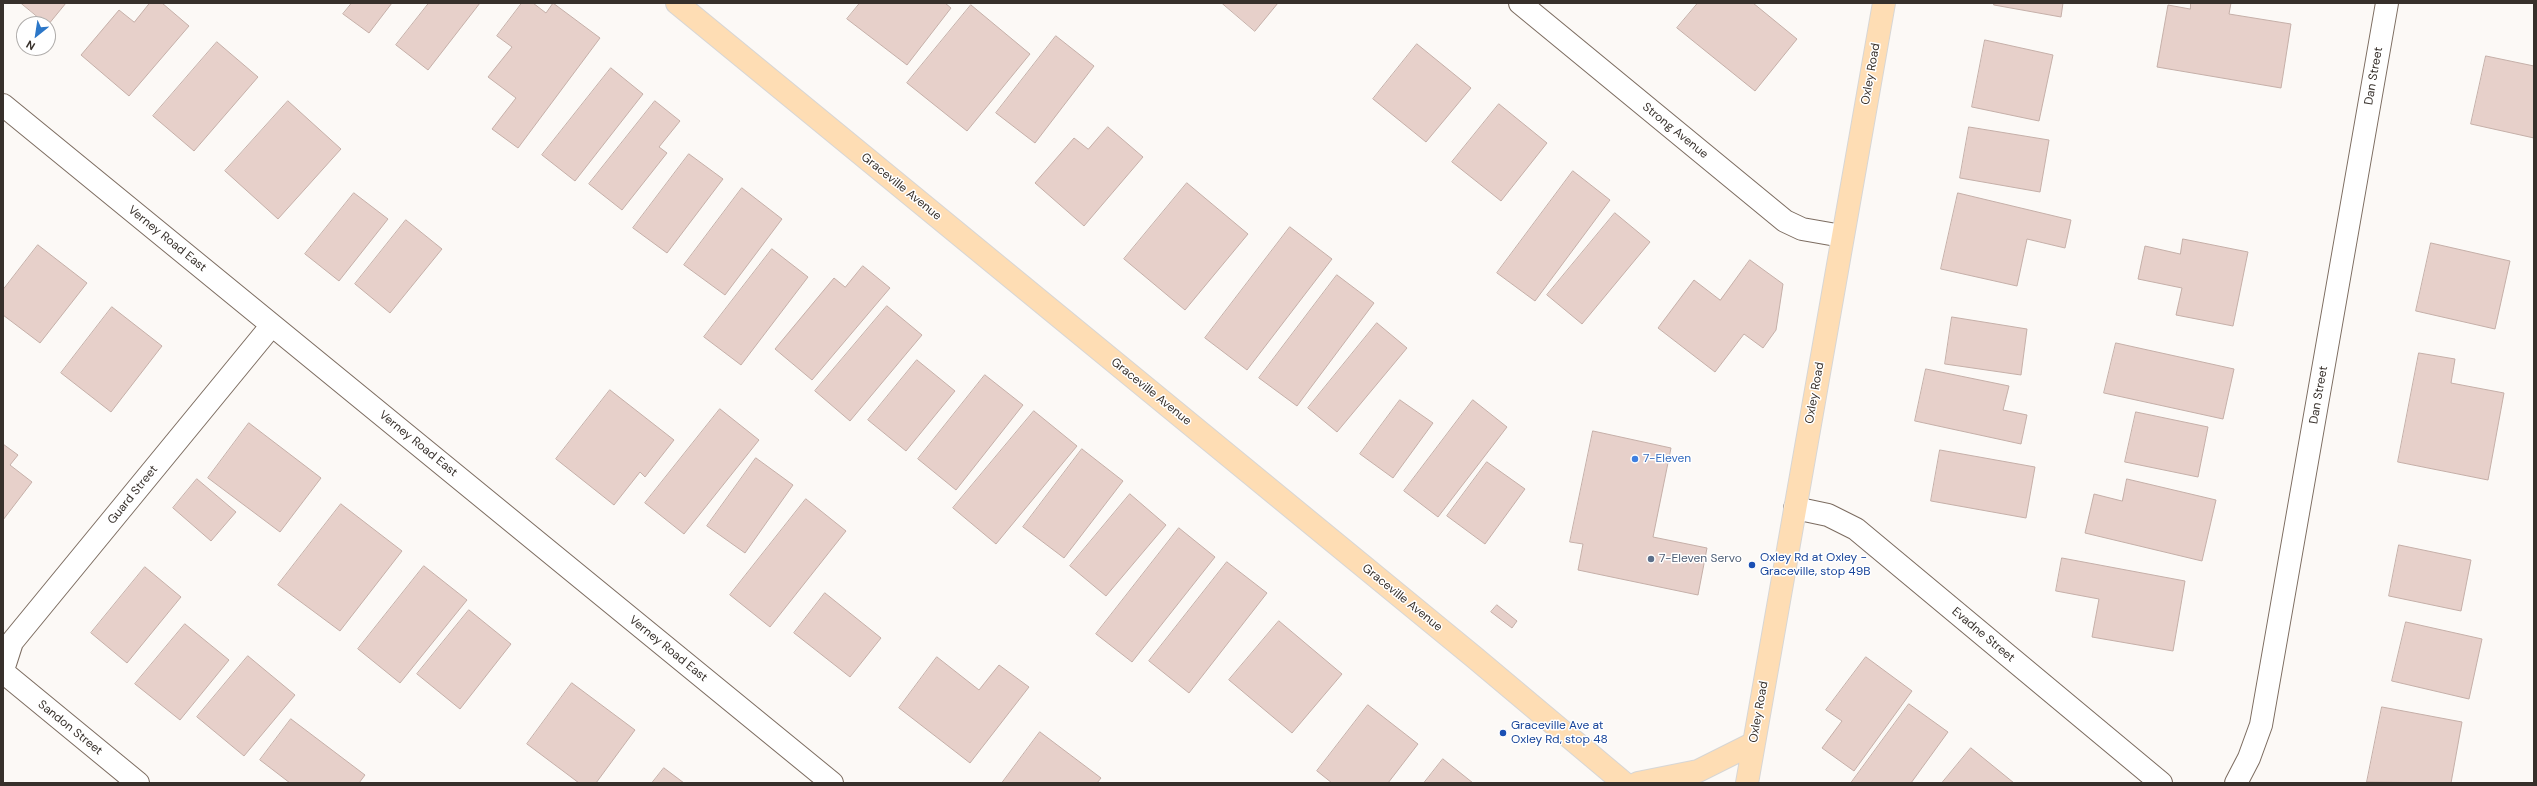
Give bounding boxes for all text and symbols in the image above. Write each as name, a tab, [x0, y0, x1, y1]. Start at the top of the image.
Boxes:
north arrow	[16, 16, 56, 56]
text: N	[24, 37, 37, 54]
street label: Oxley Road	[1859, 42, 1883, 106]
street label: Dan Street	[2362, 46, 2386, 106]
street label: Strong Avenue	[1639, 100, 1711, 162]
street label: Graceville Avenue	[858, 150, 944, 224]
street label: Verney Road East	[125, 203, 209, 275]
street label: Graceville Avenue	[1108, 355, 1194, 429]
street label: Oxley Road	[1803, 361, 1827, 425]
street label: Dan Street	[2307, 365, 2331, 425]
street label: Verney Road East	[376, 408, 460, 480]
place label: 7-Eleven	[1643, 452, 1691, 466]
marker: 7-Eleven	[1630, 454, 1640, 464]
street label: Guard Street	[105, 463, 161, 527]
place label: Oxley Rd at Oxley - Graceville, stop 49B	[1760, 551, 1870, 579]
place label: 7-Eleven Servo	[1659, 552, 1742, 566]
marker: 7-Eleven Servo	[1646, 554, 1656, 564]
marker: Oxley Rd at Oxley - Graceville, stop 49B	[1747, 560, 1757, 570]
street label: Graceville Avenue	[1359, 561, 1445, 635]
street label: Evadne Street	[1949, 604, 2017, 666]
street label: Verney Road East	[626, 613, 710, 685]
street label: Oxley Road	[1747, 680, 1771, 744]
street label: Sandon Street	[35, 698, 105, 758]
place label: Graceville Ave at Oxley Rd, stop 48	[1511, 719, 1608, 747]
marker: Graceville Ave at Oxley Rd, stop 48	[1498, 728, 1508, 738]

